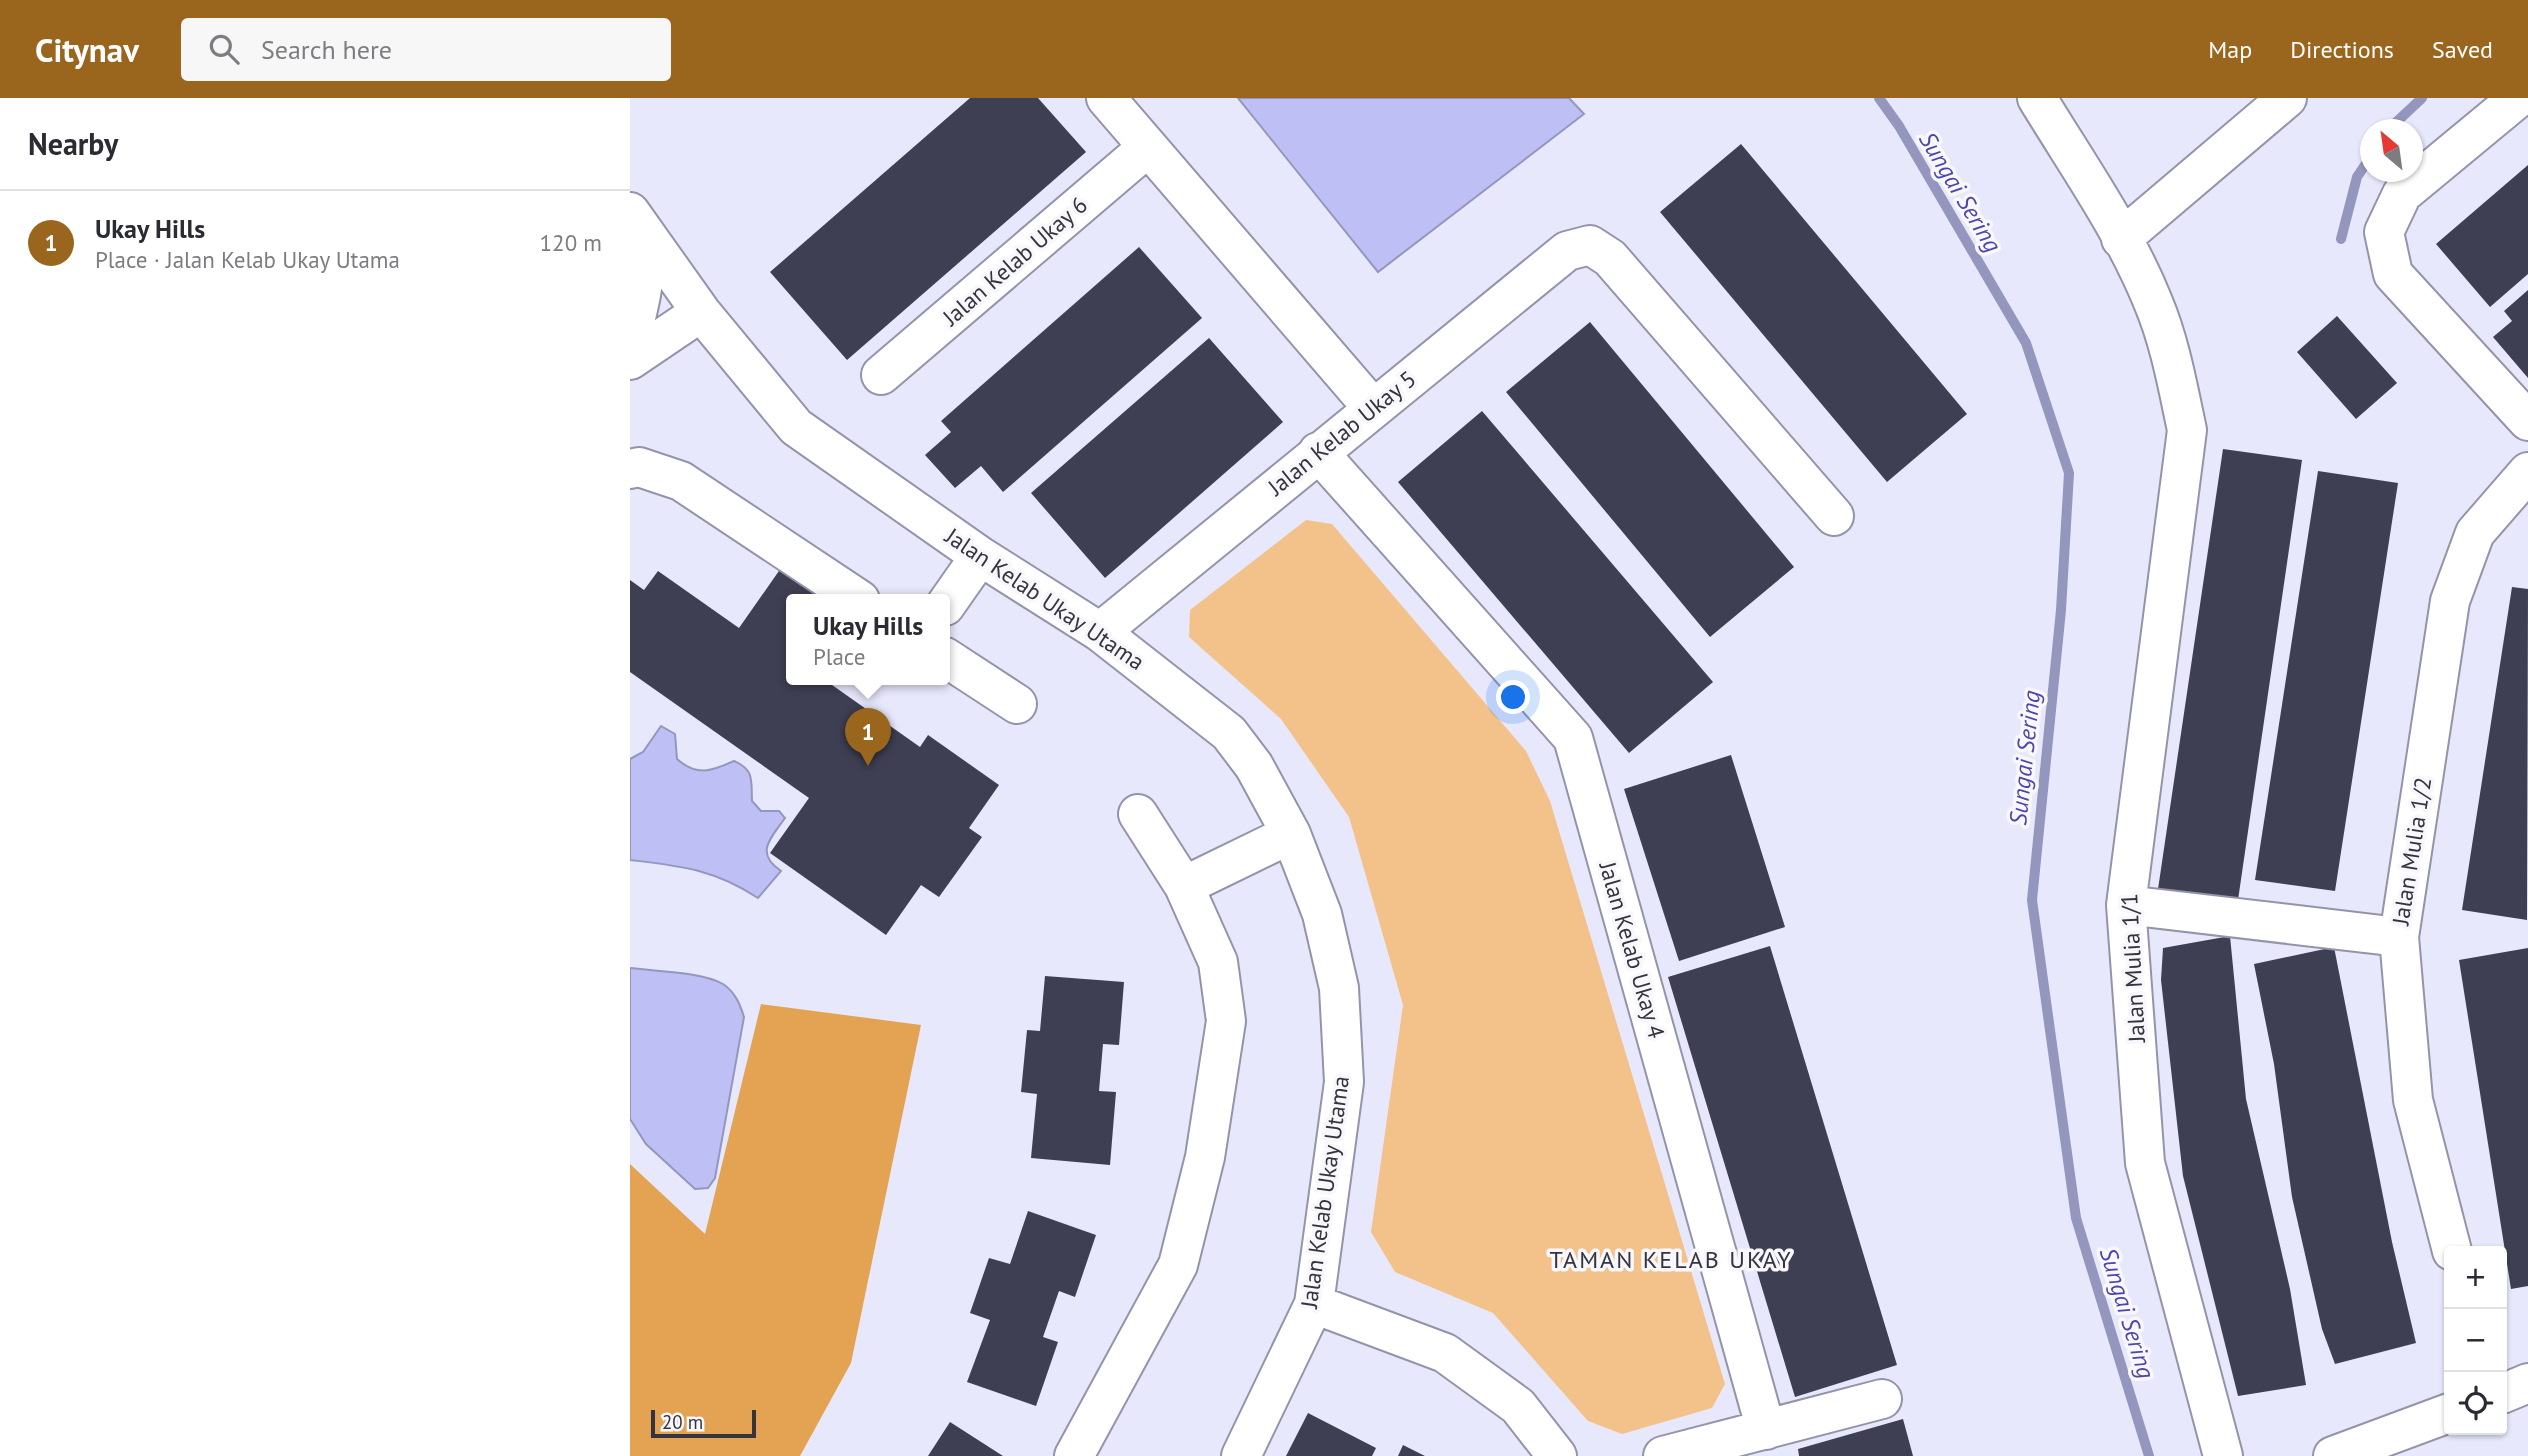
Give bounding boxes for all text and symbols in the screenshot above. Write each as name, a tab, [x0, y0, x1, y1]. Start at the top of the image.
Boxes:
search box	[181, 18, 671, 81]
text: Citynav	[35, 28, 139, 71]
icon: search	[205, 30, 243, 68]
text: Search here	[261, 33, 392, 66]
text: Map	[2208, 34, 2252, 65]
text: Directions	[2290, 34, 2394, 65]
text: Saved	[2432, 34, 2493, 65]
north arrow	[2360, 119, 2423, 182]
text: Nearby	[28, 124, 118, 163]
water label: Sungai Sering	[1912, 126, 2009, 258]
street label: Jalan Kelab Ukay 6	[936, 190, 1093, 332]
text: Ukay Hills	[95, 212, 205, 245]
text: 1	[44, 228, 58, 257]
text: 120 m	[540, 228, 602, 257]
text: Place · Jalan Kelab Ukay Utama	[95, 245, 400, 274]
street label: Jalan Kelab Ukay 5	[1261, 364, 1422, 502]
street label: Jalan Kelab Ukay Utama	[939, 521, 1150, 676]
popup	[786, 594, 950, 685]
text: Ukay Hills	[813, 609, 923, 642]
text: Place	[813, 642, 865, 671]
your location	[1496, 680, 1530, 714]
water label: Sungai Sering	[2002, 689, 2047, 827]
pin: 1	[845, 708, 891, 766]
street label: Jalan Mulia 1/2	[2385, 775, 2437, 928]
street label: Jalan Kelab Ukay 4	[1593, 857, 1672, 1042]
street label: Jalan Mulia 1/1	[2114, 893, 2151, 1044]
street label: Jalan Kelab Ukay Utama	[1294, 1074, 1355, 1311]
district label: TAMAN KELAB UKAY	[1549, 1244, 1793, 1275]
water label: Sungai Sering	[2093, 1244, 2162, 1382]
map controls	[2444, 1246, 2507, 1435]
button: +	[2444, 1246, 2507, 1309]
button: −	[2444, 1309, 2507, 1372]
button: locate	[2444, 1372, 2507, 1435]
scale bar	[651, 1407, 756, 1439]
text: 20 m	[662, 1410, 703, 1434]

